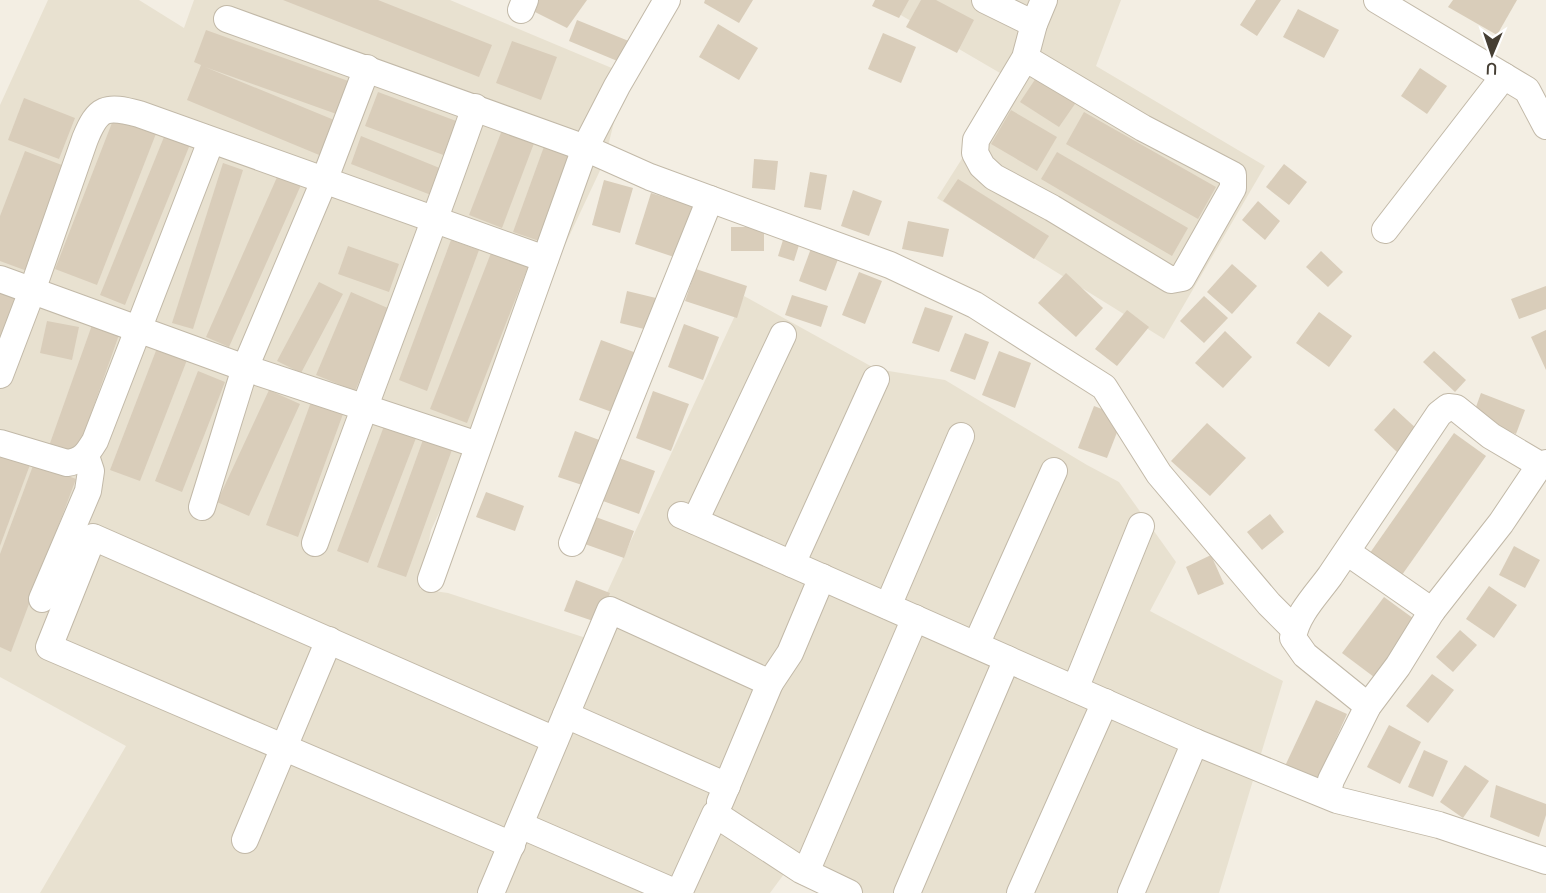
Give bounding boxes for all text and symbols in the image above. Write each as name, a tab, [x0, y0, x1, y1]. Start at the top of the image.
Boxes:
north arrow	[1462, 24, 1522, 84]
text: U	[1485, 58, 1498, 80]

